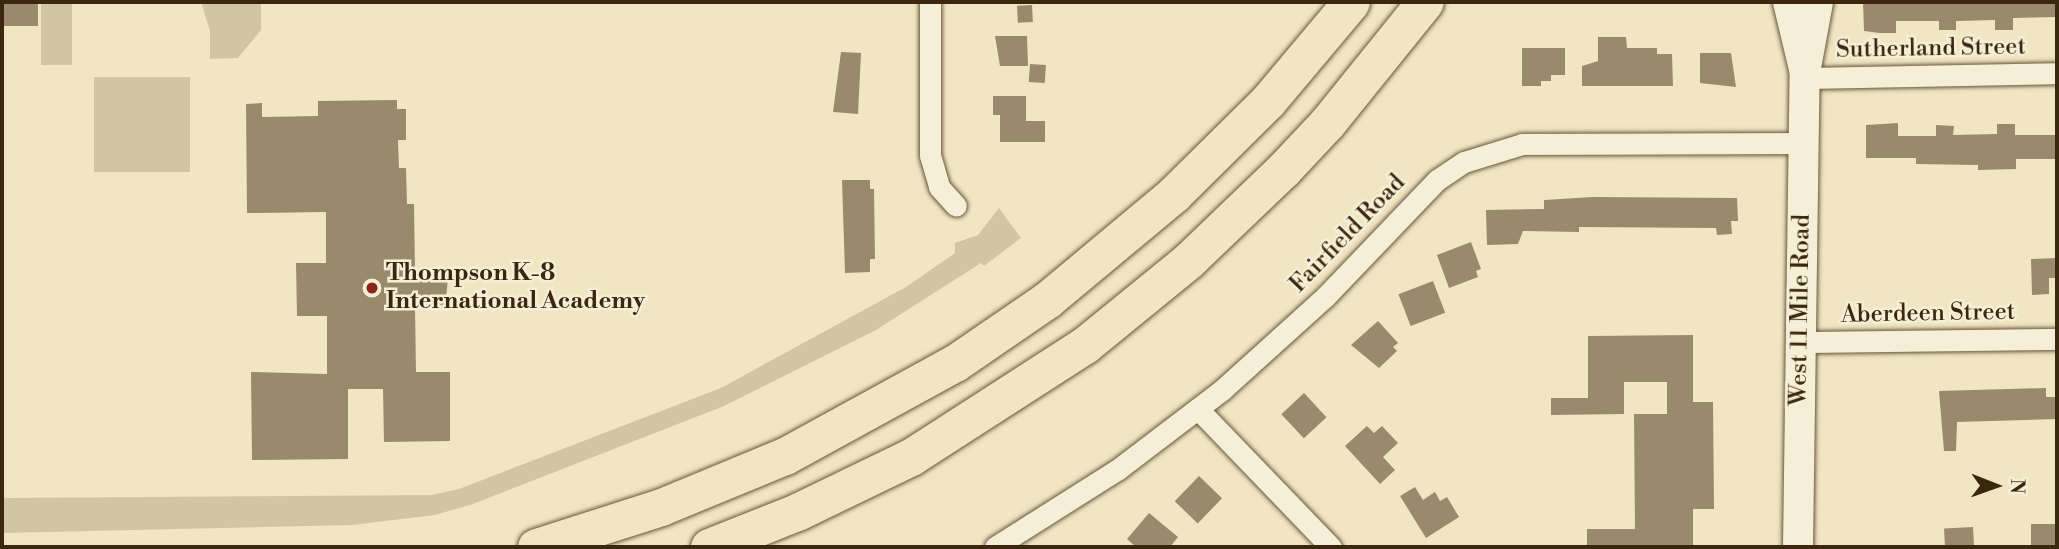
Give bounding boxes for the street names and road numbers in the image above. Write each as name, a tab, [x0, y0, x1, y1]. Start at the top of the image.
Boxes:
street label: Sutherland Street	[1836, 33, 2026, 65]
street label: Fairfield Road	[1284, 169, 1412, 299]
street label: West 11 Mile Road	[1785, 214, 1817, 406]
street label: Aberdeen Street	[1841, 298, 2015, 330]

